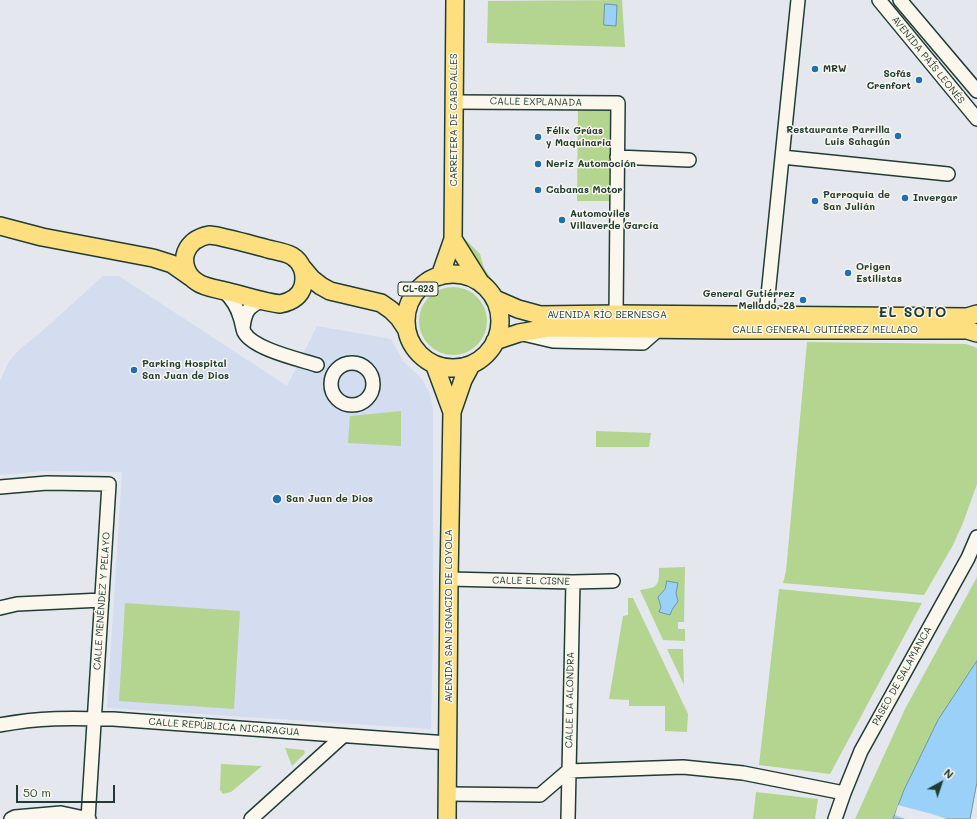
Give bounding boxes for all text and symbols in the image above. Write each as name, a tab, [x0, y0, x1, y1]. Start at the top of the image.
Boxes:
street label: AVENIDA PAÍS LEONÉS	[889, 14, 967, 106]
street label: CARRETERA DE CABOALLES	[448, 53, 460, 187]
place label: MRW	[823, 63, 847, 75]
marker: MRW	[810, 64, 820, 74]
place label: Sofás Crenfort	[867, 68, 911, 92]
marker: Sofás Crenfort	[914, 75, 924, 85]
street label: CALLE EXPLANADA	[490, 95, 582, 109]
place label: Restaurante Parrilla Luis Sahagún	[786, 124, 890, 148]
place label: Félix Grúas y Maquinaria	[546, 125, 611, 148]
marker: Restaurante Parrilla Luis Sahagún	[893, 131, 903, 141]
marker: Félix Grúas y Maquinaria	[533, 132, 543, 142]
place label: Neriz Automoción	[546, 158, 636, 170]
marker: Neriz Automoción	[533, 159, 543, 169]
place label: Cabanas Motor	[546, 184, 622, 196]
marker: Cabanas Motor	[533, 185, 543, 195]
place label: Parroquia de San Julián	[823, 189, 890, 212]
place label: Invergar	[913, 192, 958, 204]
marker: Invergar	[900, 193, 910, 203]
marker: Parroquia de San Julián	[810, 196, 820, 206]
place label: Automoviles Villaverde García	[570, 208, 659, 232]
marker: Automoviles Villaverde García	[557, 215, 567, 225]
place label: Origen Estilistas	[856, 261, 902, 284]
marker: Origen Estilistas	[843, 268, 853, 278]
road number: CL-623	[398, 282, 438, 296]
place label: General Gutiérrez Mellado, 28	[703, 288, 795, 312]
marker: General Gutiérrez Mellado, 28	[798, 295, 808, 305]
district label: EL SOTO	[879, 305, 947, 321]
street label: AVENIDA RÍO BERNESGA	[547, 309, 667, 321]
street label: CALLE GENERAL GUTIÉRREZ MELLADO	[732, 324, 918, 336]
place label: Parking Hospital San Juan de Dios	[142, 358, 229, 382]
marker: Parking Hospital San Juan de Dios	[129, 365, 139, 375]
marker: San Juan de Dios	[271, 493, 283, 505]
place label: San Juan de Dios	[286, 493, 373, 505]
street label: AVENIDA SAN IGNACIO DE LOYOLA	[443, 529, 455, 703]
street label: CALLE MENÉNDEZ Y PELAYO	[91, 532, 113, 670]
street label: CALLE EL CISNE	[492, 574, 570, 588]
street label: PASEO DE SALAMANCA	[870, 624, 934, 728]
street label: CALLE LA ALONDRA	[563, 652, 577, 748]
street label: CALLE REPÚBLICA NICARAGUA	[148, 716, 300, 738]
north arrow	[921, 763, 961, 803]
text: N	[941, 765, 957, 782]
scale bar	[18, 777, 117, 803]
text: 50 m	[23, 784, 51, 800]

